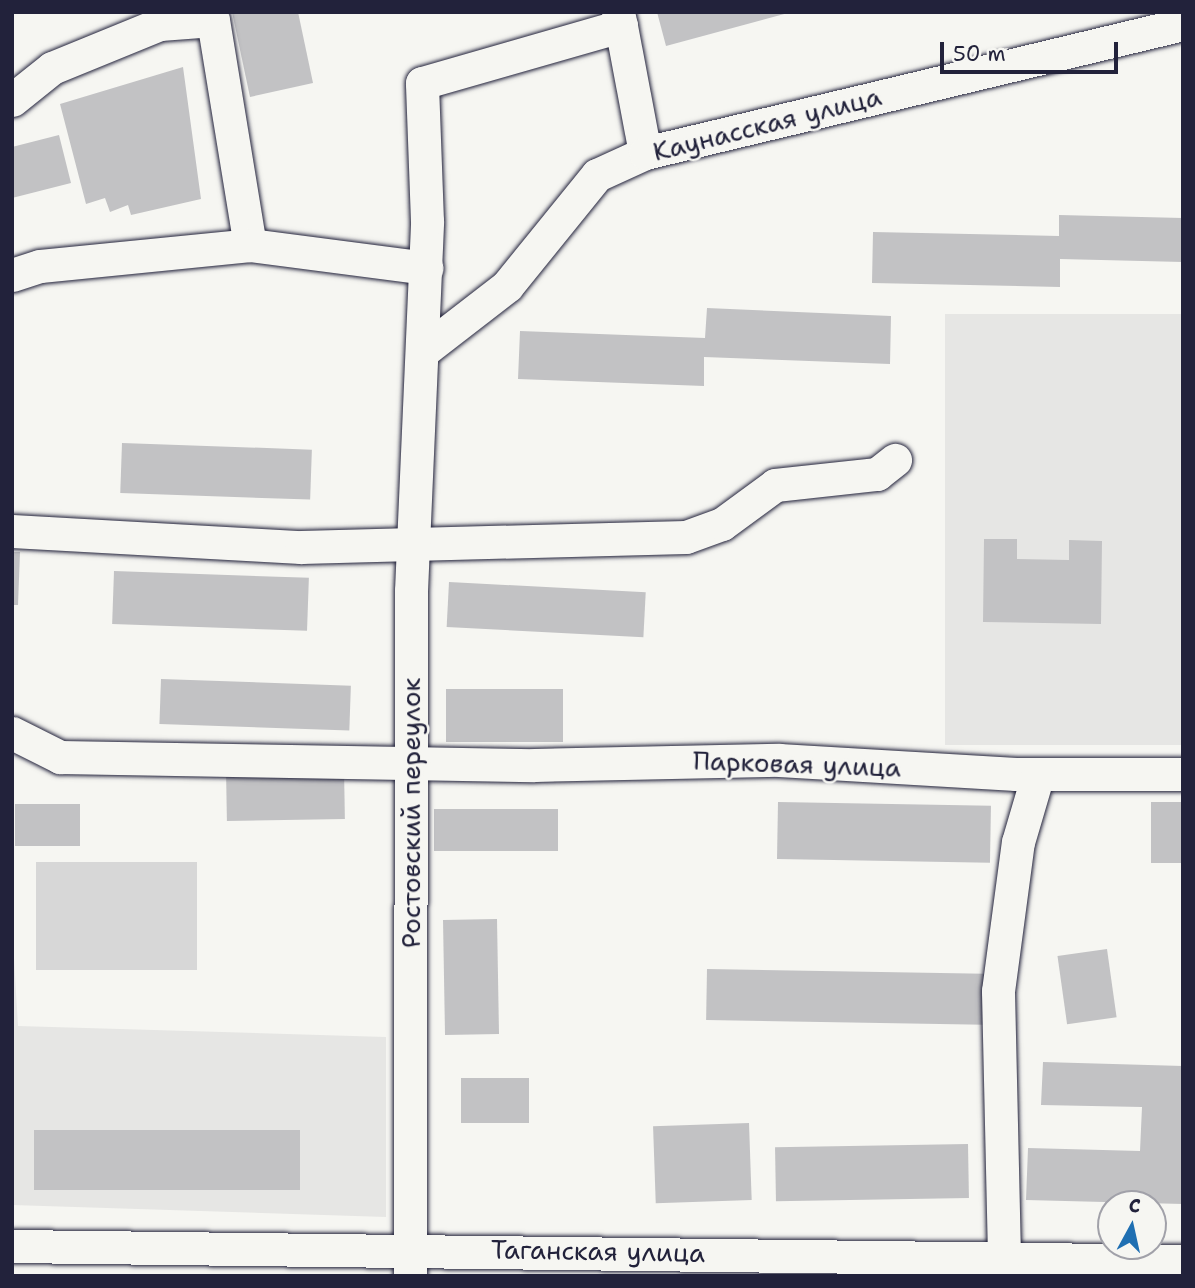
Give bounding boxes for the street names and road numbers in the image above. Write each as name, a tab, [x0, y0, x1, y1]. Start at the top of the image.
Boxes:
street label: Каунасская улица	[650, 81, 884, 167]
street label: Ростовский переулок	[395, 678, 427, 948]
street label: Парковая улица	[692, 745, 902, 783]
street label: Таганская улица	[491, 1234, 705, 1268]

